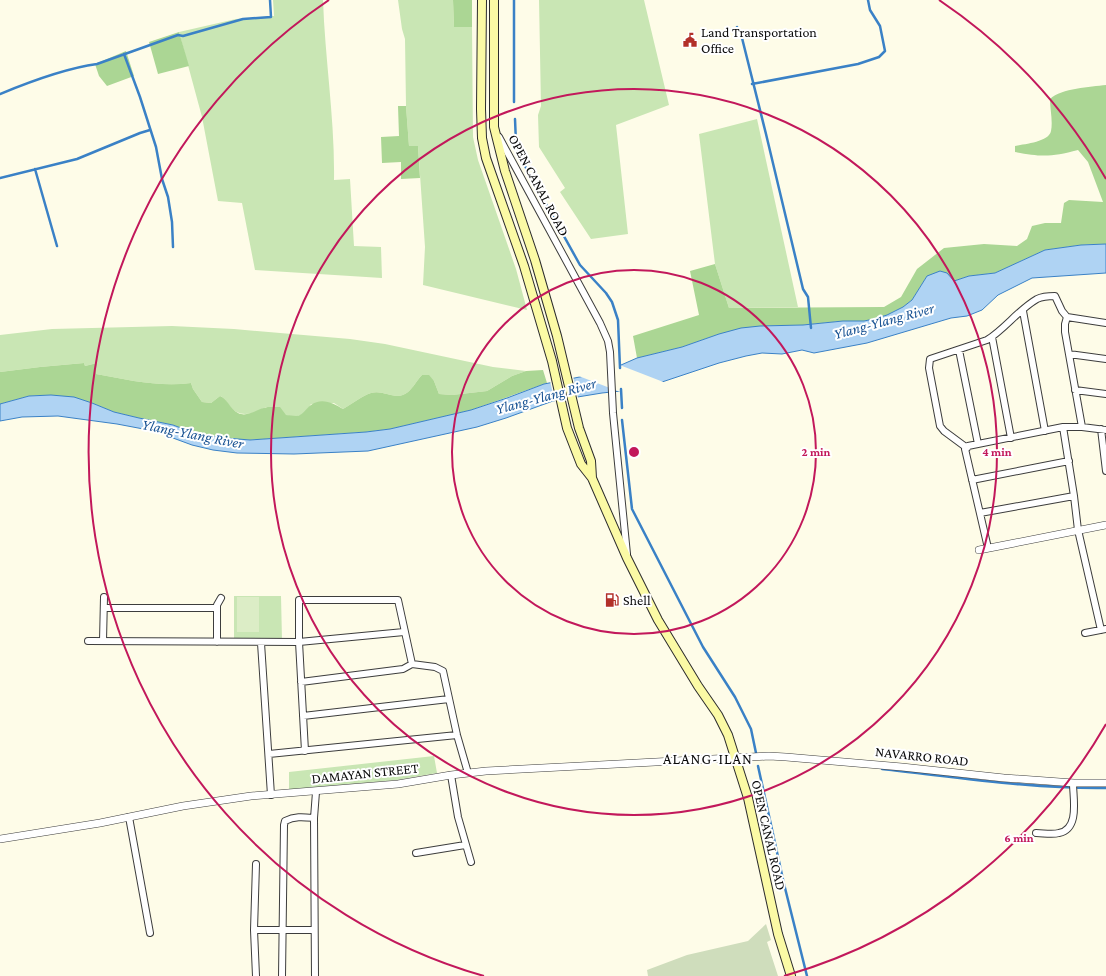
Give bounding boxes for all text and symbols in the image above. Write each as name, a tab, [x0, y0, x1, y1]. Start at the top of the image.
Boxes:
place label: Land Transportation Office	[701, 24, 817, 56]
public building icon: Land Transportation Office	[682, 32, 698, 48]
street label: OPEN CANAL ROAD	[505, 131, 573, 239]
water label: Ylang-Ylang River	[832, 300, 937, 343]
water label: Ylang-Ylang River	[494, 375, 599, 418]
water label: Ylang-Ylang River	[141, 416, 246, 453]
centre of rings	[627, 445, 641, 459]
text: 2 min	[802, 445, 831, 459]
text: 4 min	[982, 445, 1012, 459]
fuel station icon: Shell	[604, 592, 620, 608]
place label: Shell	[623, 592, 651, 608]
street label: NAVARRO ROAD	[874, 743, 970, 769]
district label: ALANG-ILAN	[663, 751, 753, 767]
street label: DAMAYAN STREET	[311, 759, 420, 787]
street label: OPEN CANAL ROAD	[749, 778, 789, 892]
text: 6 min	[1004, 831, 1034, 845]

